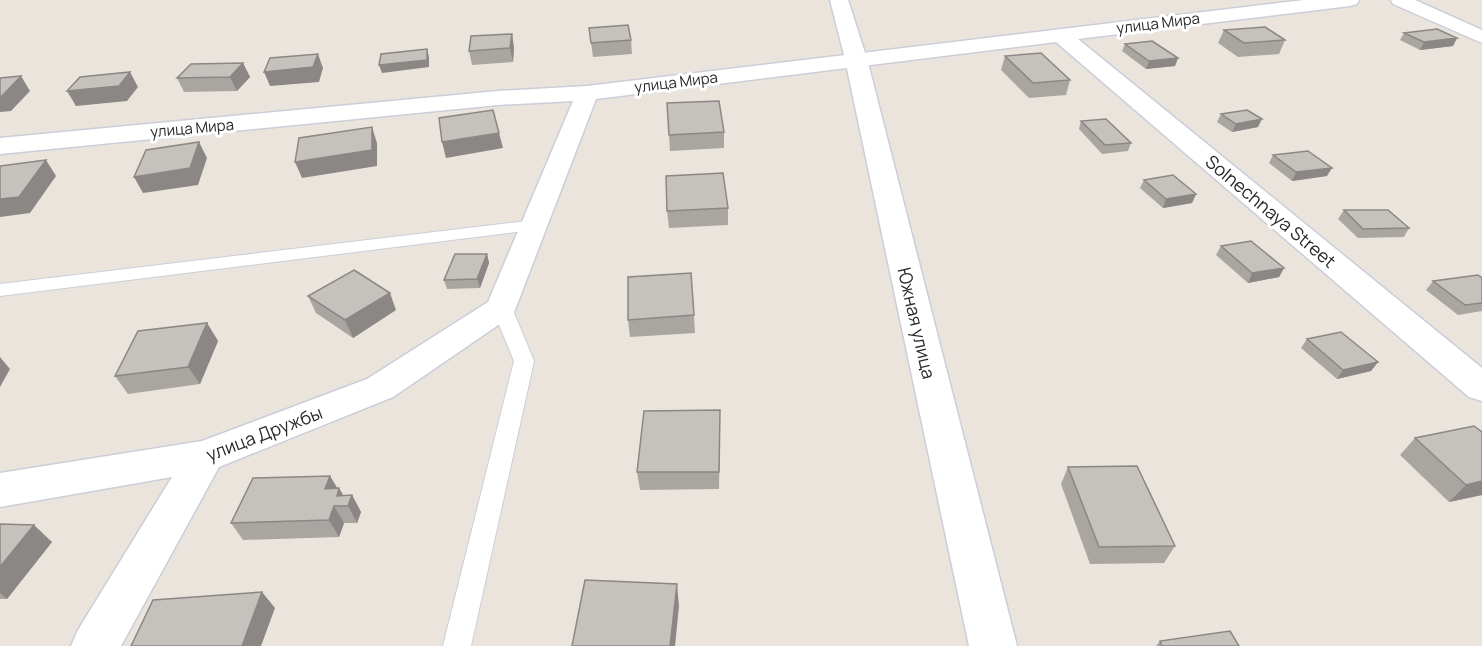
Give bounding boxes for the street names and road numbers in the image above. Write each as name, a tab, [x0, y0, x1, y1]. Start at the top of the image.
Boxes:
street label: улица Мира	[1115, 7, 1201, 39]
street label: улица Мира	[633, 66, 719, 98]
street label: улица Мира	[149, 114, 235, 142]
street label: Solnechnaya Street	[1201, 149, 1341, 273]
street label: Южная улица	[893, 265, 941, 381]
street label: улица Дружбы	[202, 400, 326, 466]

